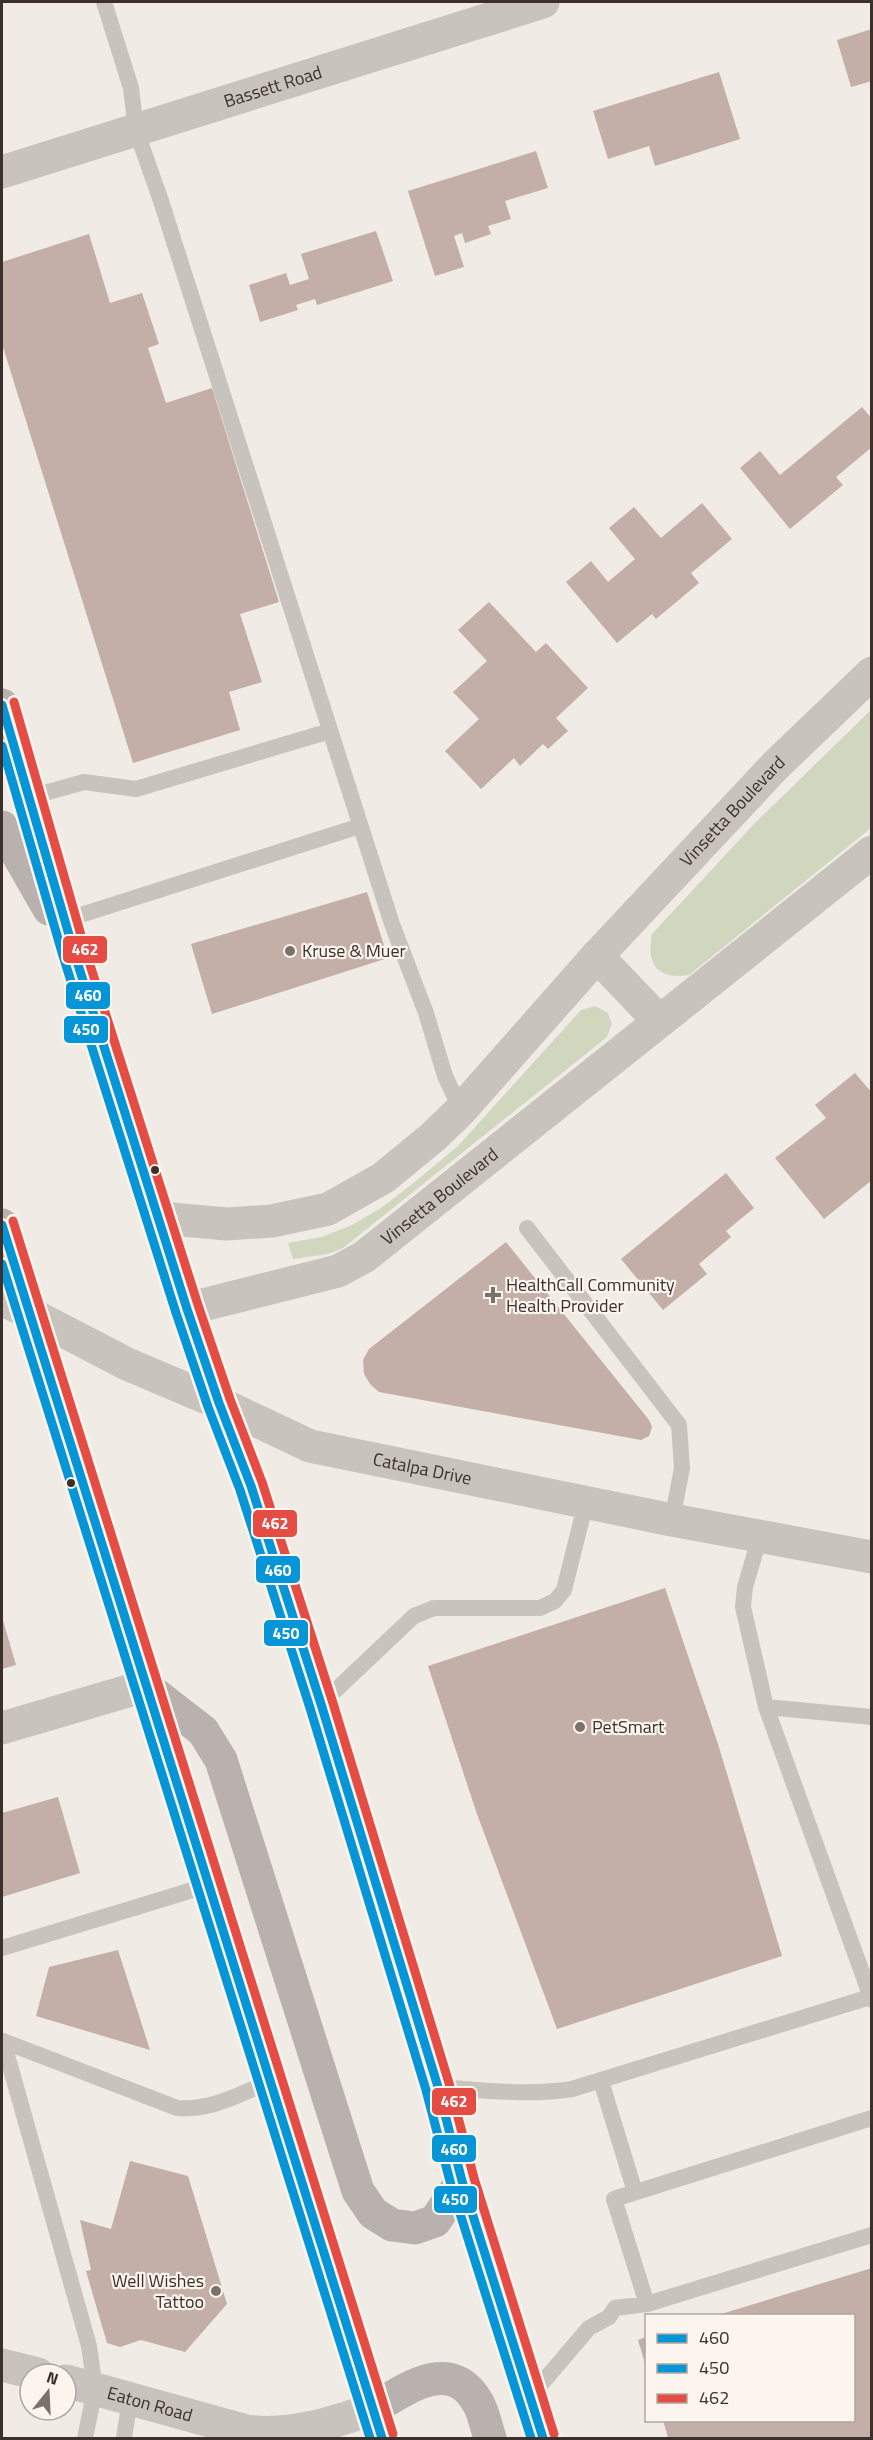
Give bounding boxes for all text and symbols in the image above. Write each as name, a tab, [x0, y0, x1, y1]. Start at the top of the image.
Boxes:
street label: Bassett Road	[220, 58, 325, 114]
street label: Vinsetta Boulevard	[673, 749, 791, 873]
line badge: 462	[62, 935, 108, 964]
text: 462	[72, 937, 98, 961]
place label: Kruse & Muer	[302, 937, 406, 964]
marker: Kruse & Muer	[283, 944, 297, 958]
line badge: 460	[65, 981, 111, 1010]
text: 460	[75, 983, 101, 1007]
line badge: 450	[63, 1015, 109, 1044]
text: 450	[73, 1017, 99, 1041]
street label: Vinsetta Boulevard	[375, 1141, 504, 1252]
unlabelled marker	[149, 1164, 161, 1176]
place label: HealthCall Community Health Provider	[506, 1271, 675, 1319]
marker: HealthCall Community Health Provider	[484, 1286, 502, 1304]
street label: Catalpa Drive	[370, 1445, 474, 1492]
unlabelled marker	[65, 1477, 77, 1489]
line badge: 462	[252, 1509, 298, 1538]
text: 462	[262, 1511, 288, 1535]
line badge: 460	[255, 1555, 301, 1584]
text: 460	[265, 1558, 291, 1582]
line badge: 450	[263, 1619, 309, 1647]
text: 450	[273, 1621, 299, 1645]
place label: PetSmart	[592, 1713, 665, 1740]
marker: PetSmart	[573, 1720, 587, 1734]
line badge: 462	[431, 2087, 477, 2116]
text: 462	[441, 2089, 467, 2113]
line badge: 460	[431, 2134, 477, 2163]
text: 460	[441, 2137, 467, 2161]
line badge: 450	[433, 2185, 478, 2214]
text: 450	[442, 2187, 468, 2211]
place label: Well Wishes Tattoo	[112, 2267, 204, 2315]
marker: Well Wishes Tattoo	[209, 2284, 223, 2298]
legend	[645, 2314, 855, 2422]
text: 460	[699, 2324, 729, 2351]
text: 450	[699, 2354, 729, 2381]
north arrow	[18, 2362, 78, 2422]
text: N	[44, 2365, 62, 2391]
street label: Eaton Road	[104, 2379, 196, 2429]
text: 462	[699, 2384, 729, 2411]

